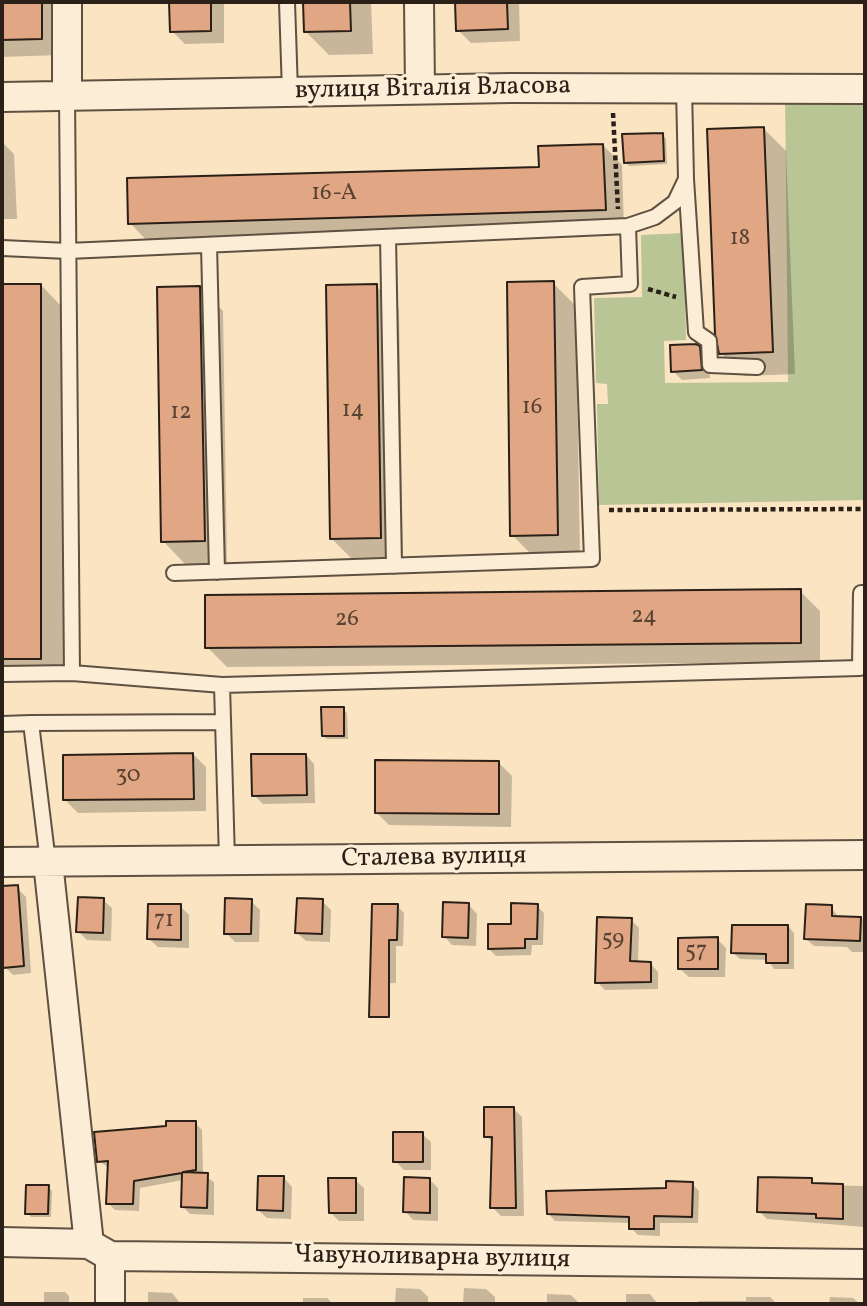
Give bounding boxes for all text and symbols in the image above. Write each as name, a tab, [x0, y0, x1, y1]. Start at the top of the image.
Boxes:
street label: вулиця Віталія Власова	[295, 72, 571, 108]
house number: 16-А	[311, 181, 357, 209]
house number: 18	[730, 226, 750, 254]
house number: 16	[522, 395, 542, 423]
house number: 14	[342, 398, 364, 426]
house number: 12	[170, 400, 192, 428]
house number: 24	[631, 604, 657, 632]
house number: 26	[335, 607, 359, 635]
house number: 30	[115, 763, 141, 791]
street label: Сталева вулиця	[341, 842, 527, 876]
house number: 71	[154, 908, 174, 936]
house number: 59	[602, 927, 624, 955]
house number: 57	[685, 939, 707, 967]
street label: Чавуноливарна вулиця	[294, 1241, 570, 1277]

